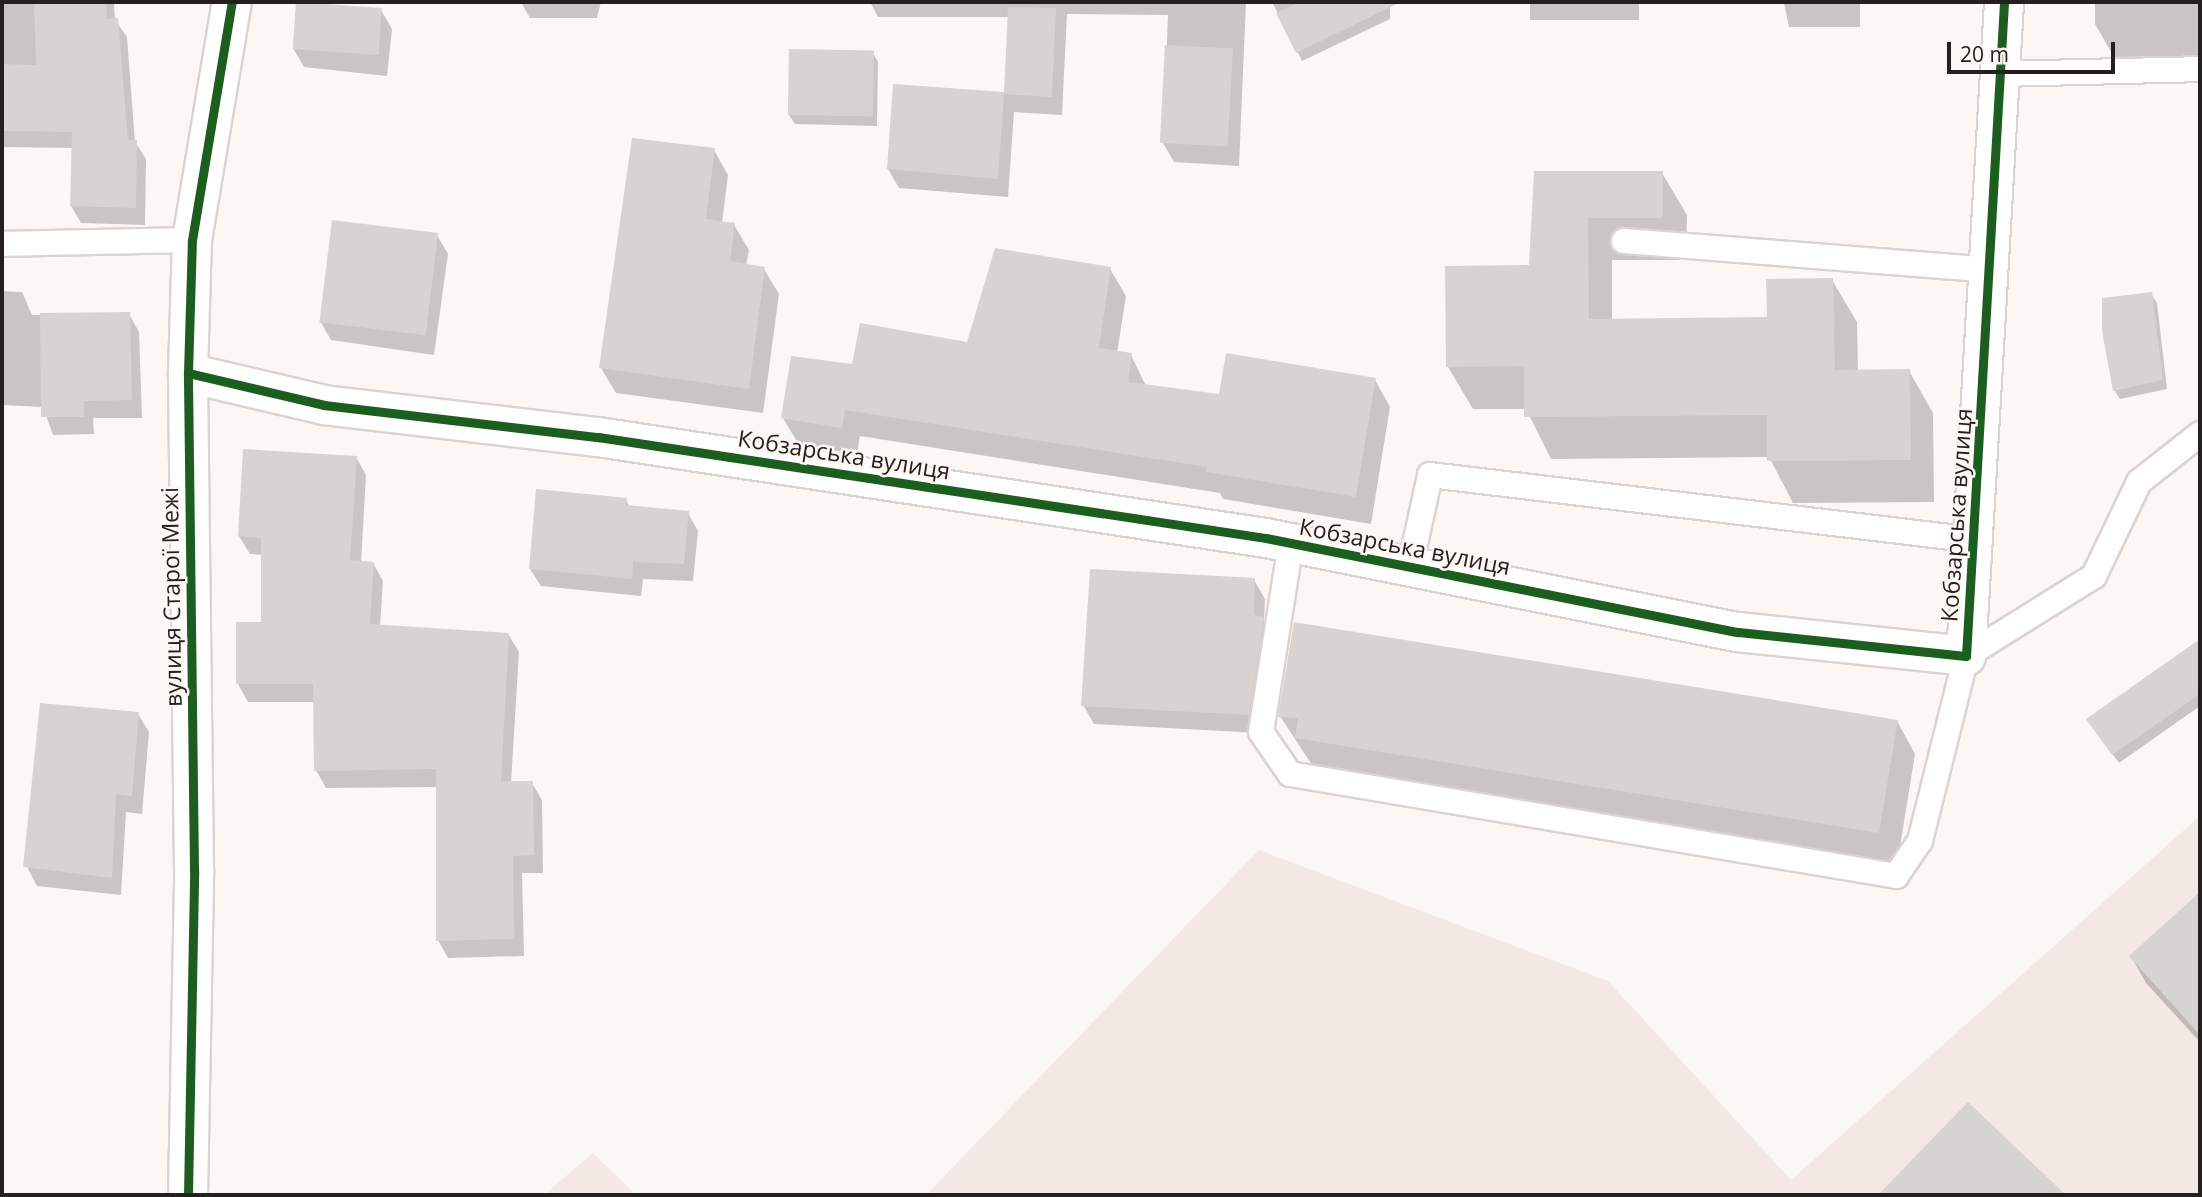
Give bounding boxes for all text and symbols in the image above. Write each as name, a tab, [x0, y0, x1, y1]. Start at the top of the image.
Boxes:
scale bar	[1950, 28, 2118, 72]
text: 20 m	[1960, 40, 2009, 68]
street label: Кобзарська вулиця	[1935, 407, 1977, 623]
street label: Кобзарська вулиця	[736, 424, 952, 484]
street label: вулиця Старої Межі	[155, 487, 187, 707]
street label: Кобзарська вулиця	[1297, 512, 1513, 580]

